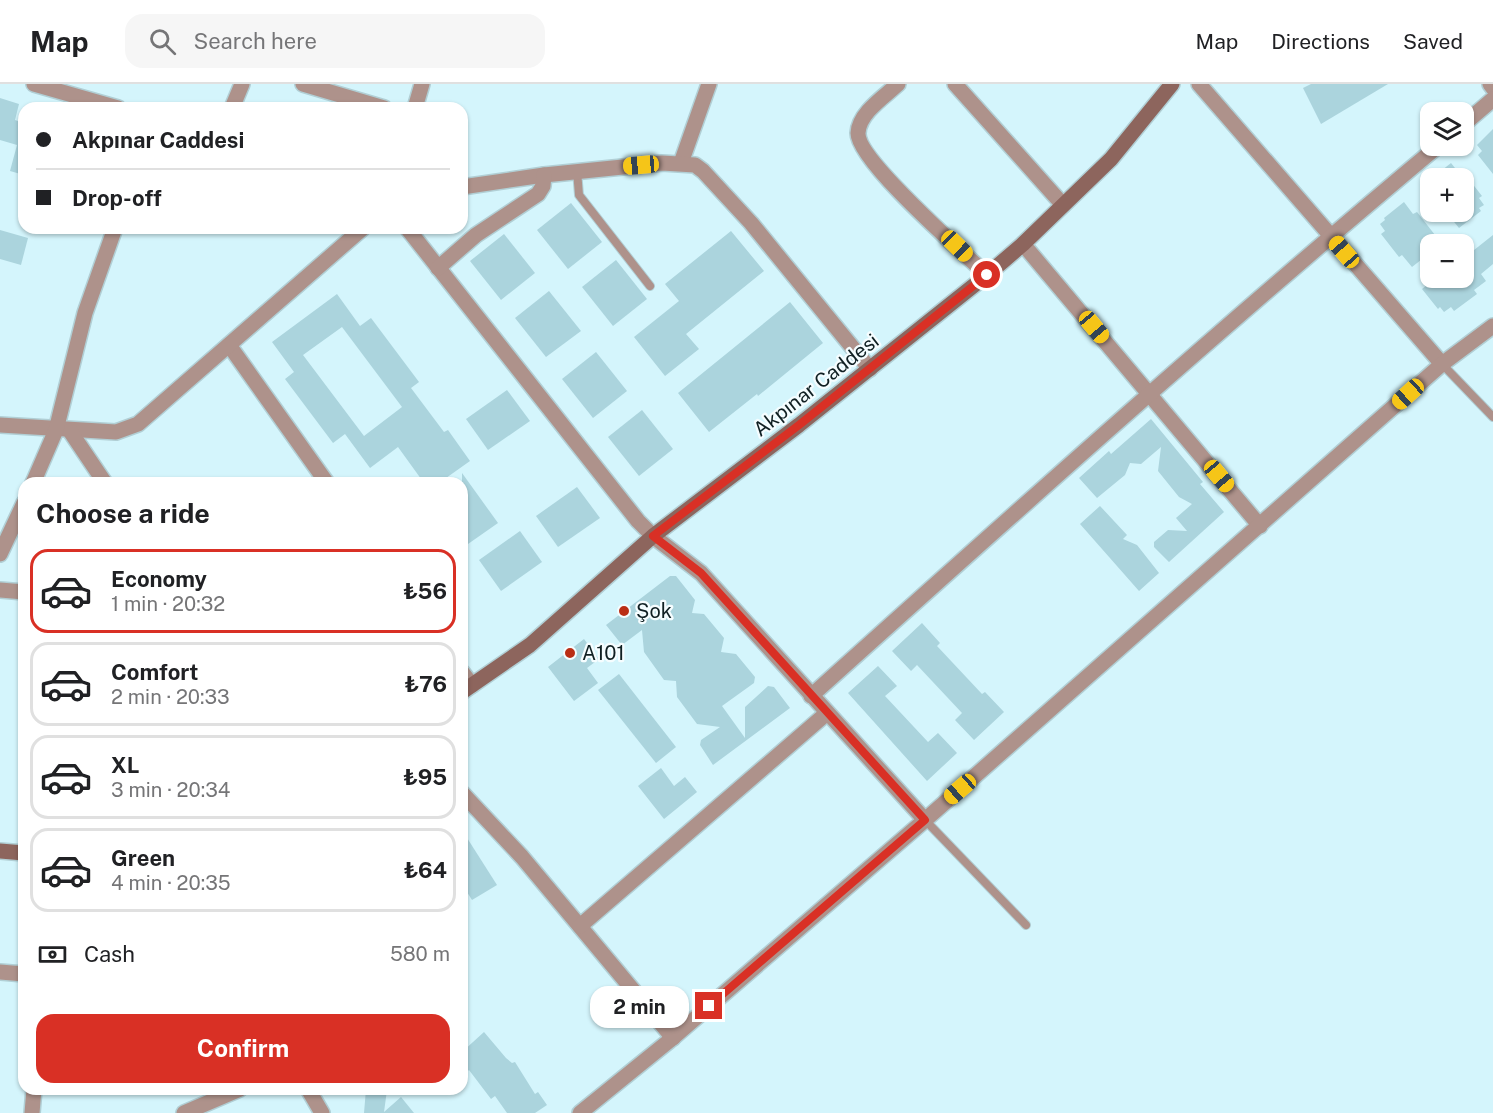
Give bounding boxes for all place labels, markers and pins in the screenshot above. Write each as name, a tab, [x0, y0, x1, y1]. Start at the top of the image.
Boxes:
place label: Şok	[636, 599, 672, 623]
marker: Şok	[617, 604, 631, 618]
place label: A101	[582, 641, 625, 665]
marker: A101	[563, 646, 577, 660]

